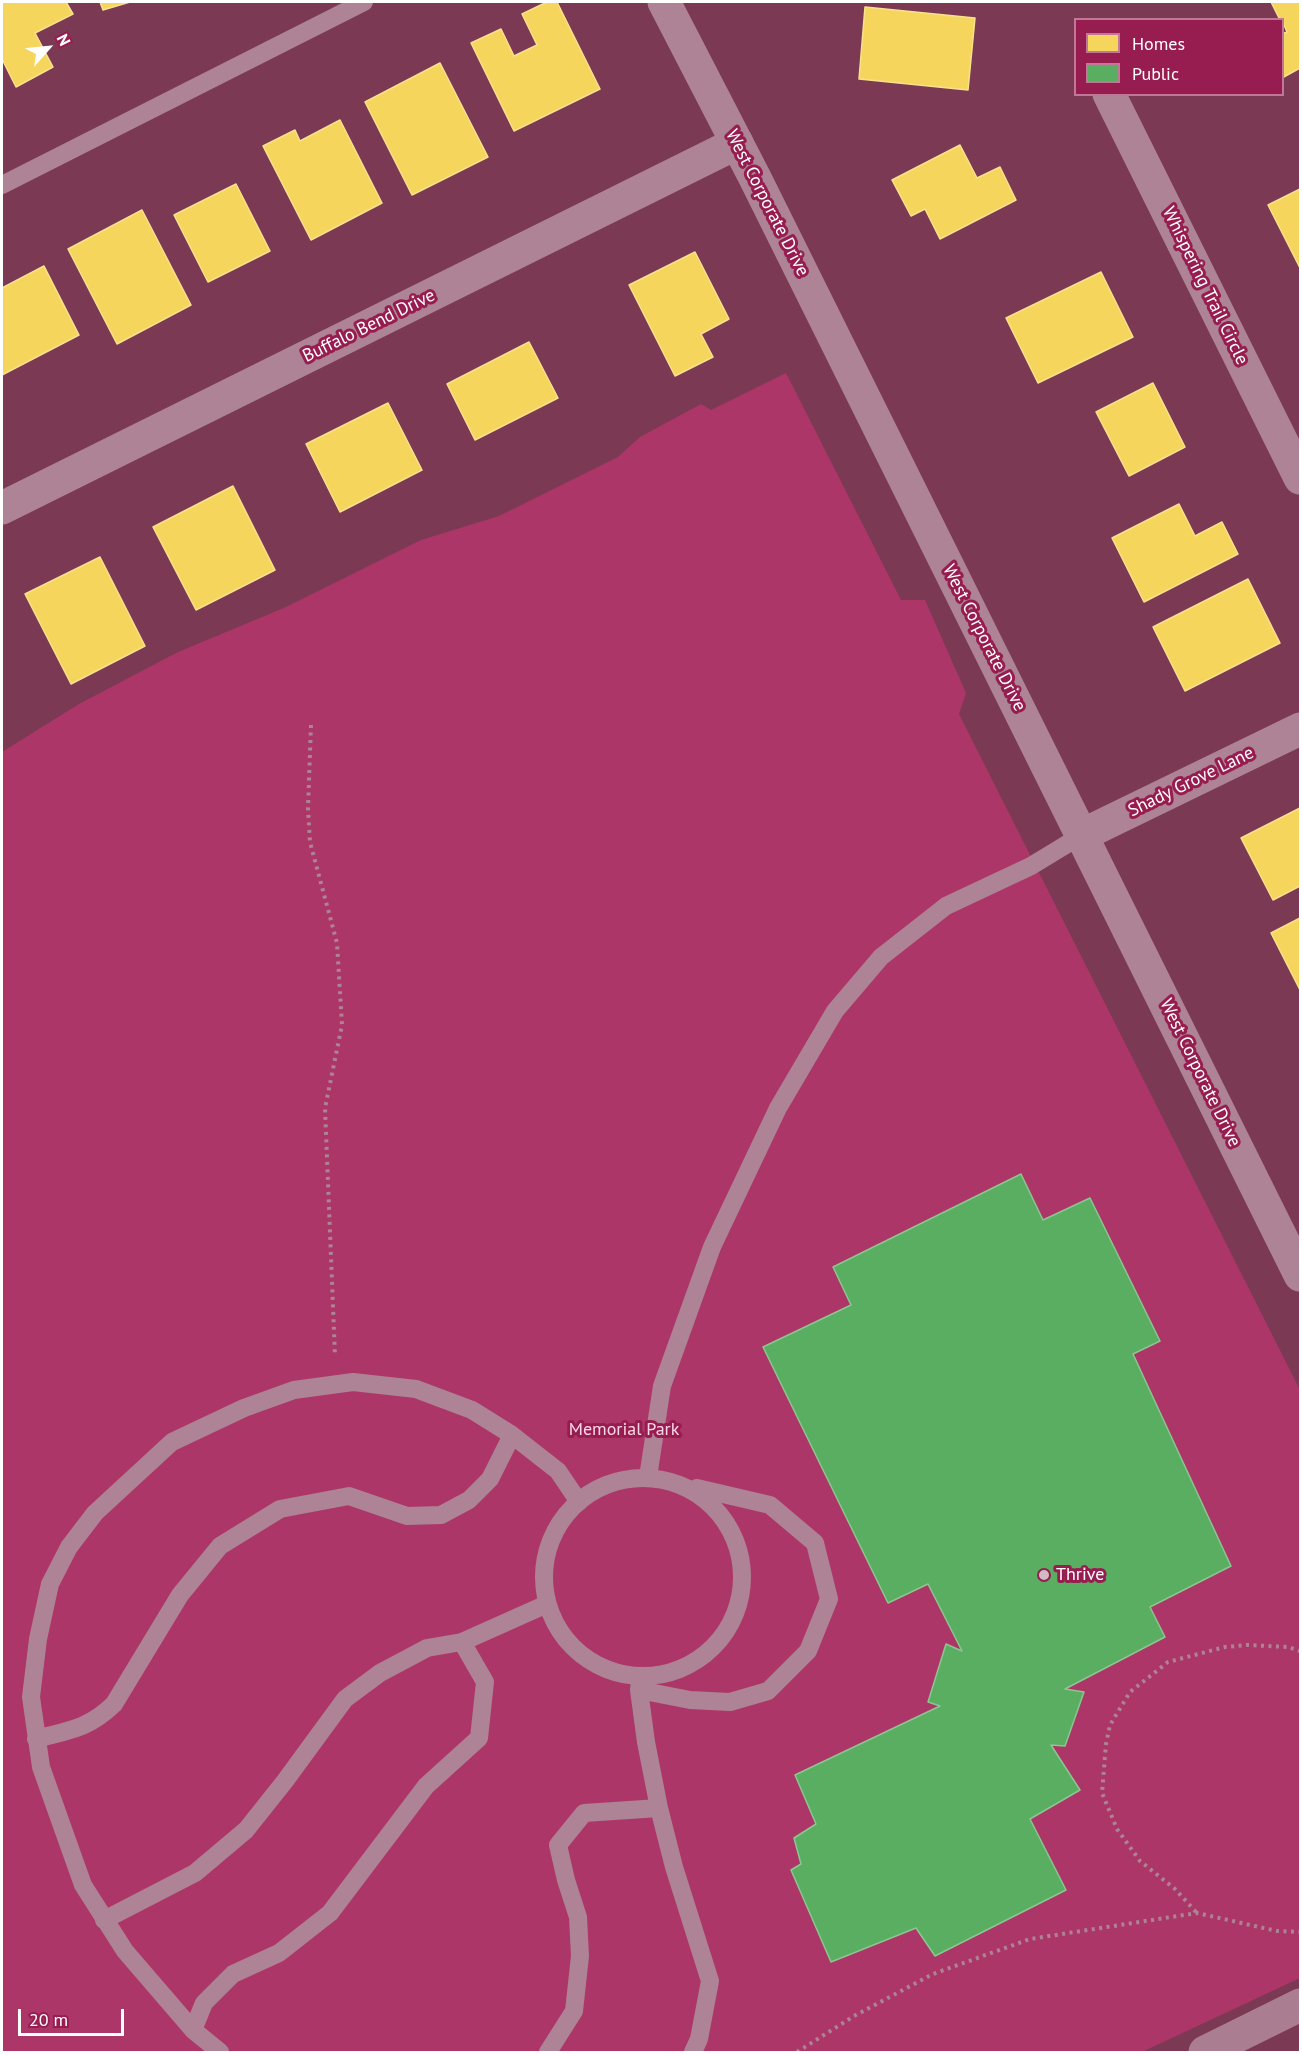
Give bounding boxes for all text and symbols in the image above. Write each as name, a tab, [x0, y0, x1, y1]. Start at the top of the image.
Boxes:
north arrow	[18, 18, 78, 78]
legend	[1074, 18, 1284, 96]
text: N	[53, 31, 75, 49]
text: Homes	[1132, 32, 1185, 55]
text: Public	[1132, 62, 1179, 85]
street label: West Corporate Drive	[721, 126, 813, 280]
street label: Whispering Trail Circle	[1157, 203, 1253, 369]
street label: Buffalo Bend Drive	[299, 285, 439, 367]
street label: West Corporate Drive	[938, 561, 1030, 715]
street label: Shady Grove Lane	[1125, 742, 1257, 822]
street label: West Corporate Drive	[1155, 996, 1245, 1150]
park label: Memorial Park	[569, 1419, 679, 1441]
place label: Thrive	[1056, 1564, 1104, 1586]
marker: Thrive	[1037, 1568, 1051, 1582]
scale bar	[21, 1997, 128, 2035]
text: 20 m	[29, 2008, 68, 2031]

